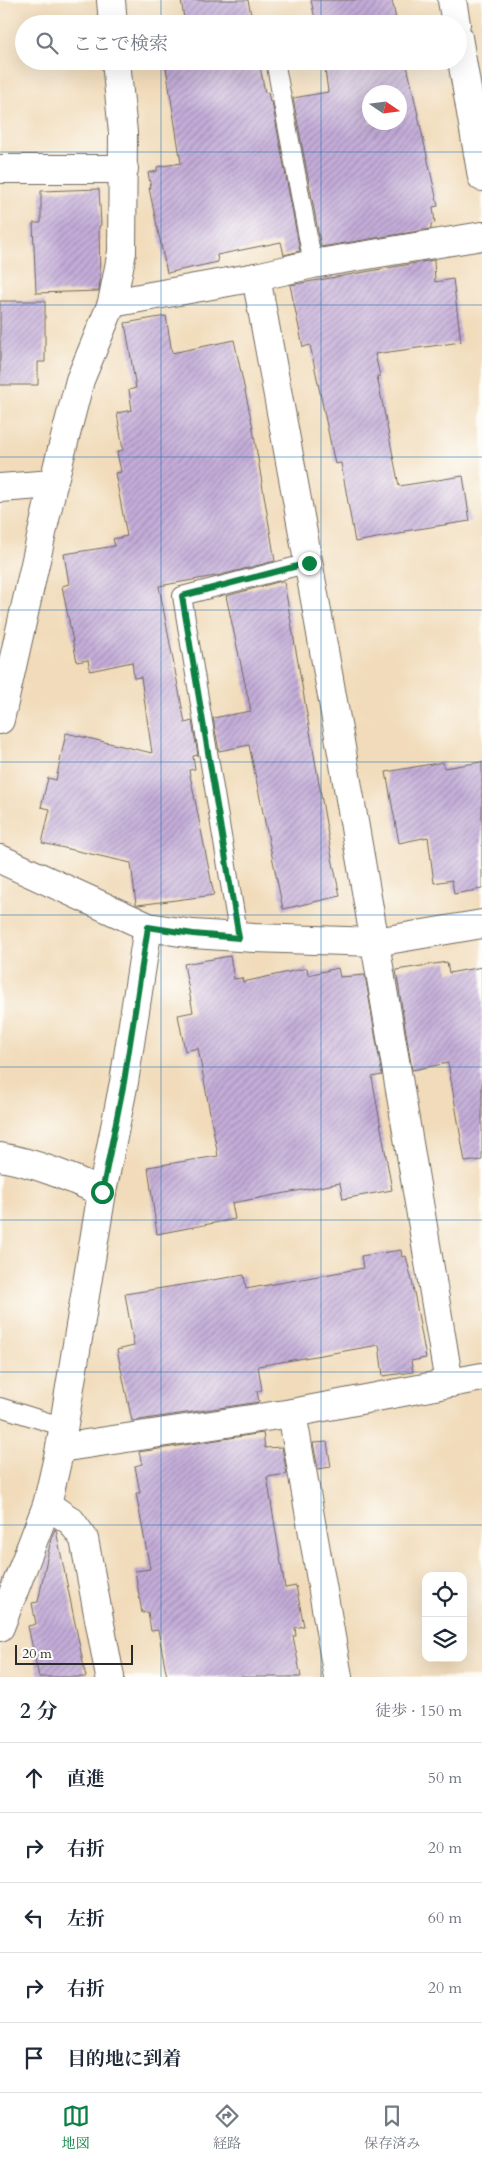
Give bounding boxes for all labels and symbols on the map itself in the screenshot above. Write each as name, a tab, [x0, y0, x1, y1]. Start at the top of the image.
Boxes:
north arrow	[362, 85, 407, 130]
route end	[298, 552, 321, 575]
route start	[91, 1181, 114, 1204]
scale bar	[15, 1642, 132, 1665]

